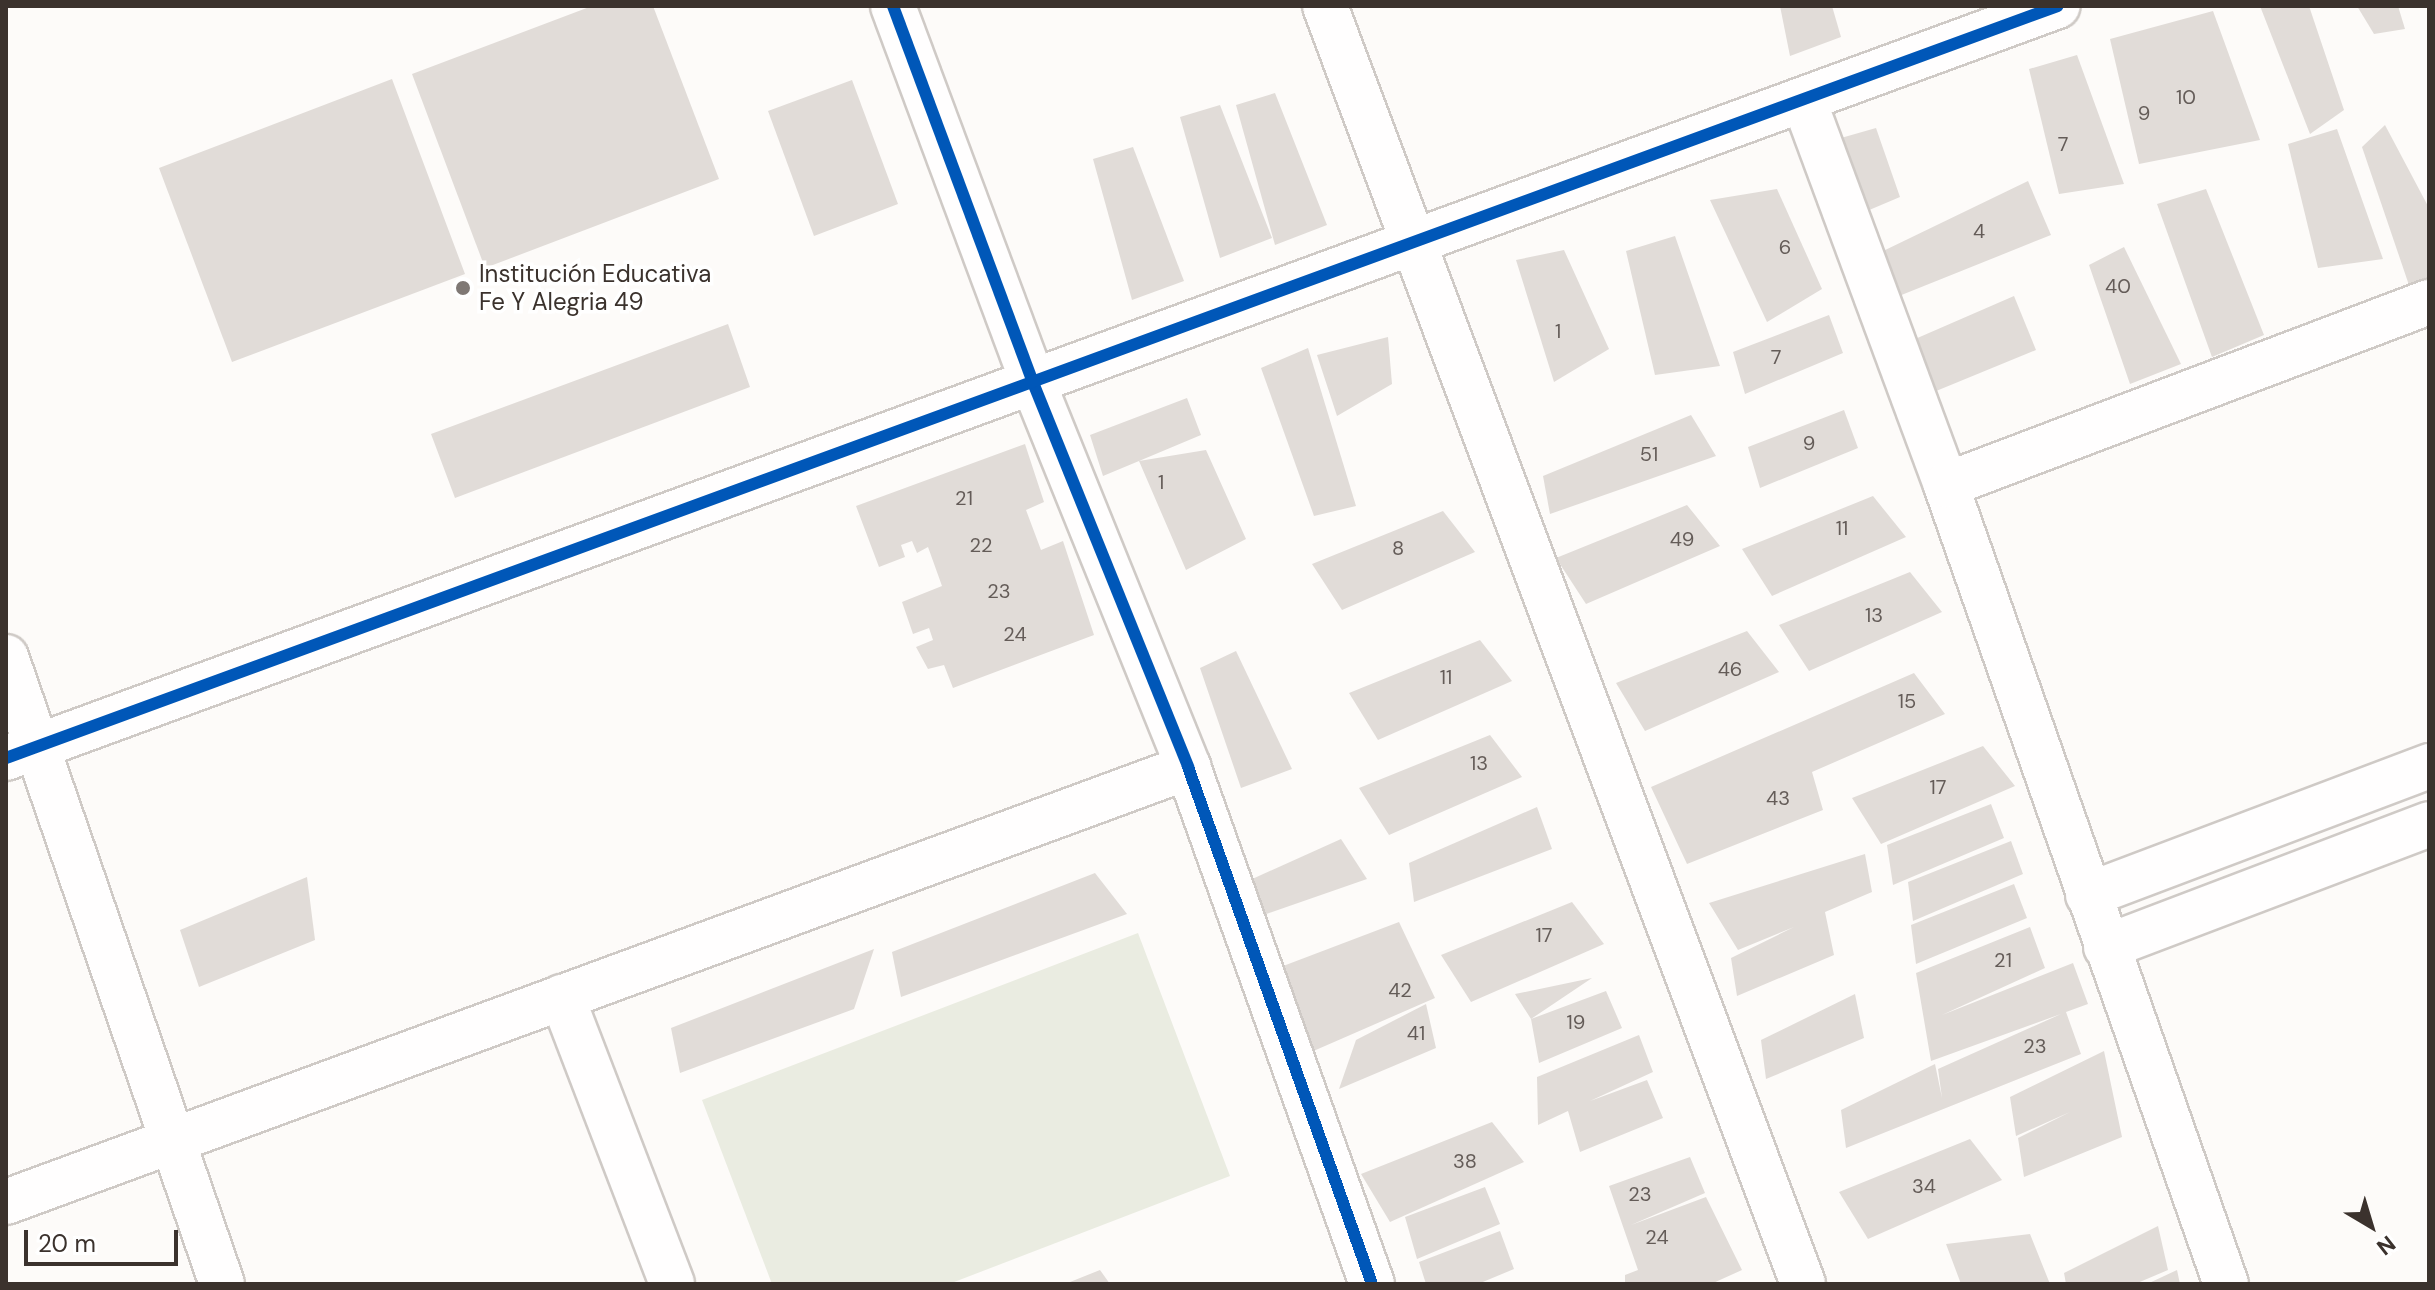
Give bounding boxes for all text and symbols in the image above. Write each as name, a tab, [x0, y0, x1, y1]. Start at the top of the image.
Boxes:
house number: 10	[2176, 85, 2196, 109]
house number: 9	[2138, 101, 2150, 125]
house number: 7	[2058, 132, 2068, 156]
house number: 4	[1973, 219, 1985, 243]
house number: 6	[1779, 235, 1791, 259]
place label: Institución Educativa Fe Y Alegria 49	[479, 260, 711, 316]
house number: 40	[2105, 274, 2131, 298]
marker: Institución Educativa Fe Y Alegria 49	[454, 279, 472, 297]
house number: 1	[1555, 319, 1561, 343]
house number: 7	[1771, 345, 1781, 369]
house number: 9	[1803, 431, 1815, 455]
house number: 51	[1640, 442, 1658, 466]
house number: 1	[1158, 470, 1164, 494]
house number: 21	[955, 486, 973, 510]
house number: 11	[1836, 516, 1848, 540]
house number: 49	[1670, 527, 1694, 551]
house number: 22	[969, 533, 993, 557]
house number: 8	[1392, 536, 1404, 560]
house number: 23	[987, 579, 1011, 603]
house number: 13	[1865, 603, 1883, 627]
house number: 24	[1003, 622, 1027, 646]
house number: 46	[1718, 657, 1742, 681]
house number: 11	[1440, 665, 1452, 689]
house number: 15	[1898, 689, 1916, 713]
house number: 13	[1470, 751, 1488, 775]
house number: 17	[1930, 775, 1946, 799]
house number: 43	[1766, 786, 1790, 810]
house number: 17	[1536, 923, 1552, 947]
house number: 21	[1994, 948, 2012, 972]
house number: 42	[1388, 978, 1412, 1002]
house number: 19	[1567, 1010, 1585, 1034]
house number: 41	[1407, 1021, 1425, 1045]
house number: 23	[2023, 1034, 2047, 1058]
house number: 38	[1453, 1149, 1477, 1173]
house number: 34	[1912, 1174, 1936, 1198]
house number: 23	[1628, 1182, 1652, 1206]
north arrow	[2331, 1186, 2411, 1266]
scale bar	[28, 1214, 182, 1264]
house number: 24	[1645, 1225, 1669, 1249]
text: 20 m	[38, 1228, 96, 1259]
text: N	[2371, 1229, 2401, 1262]

